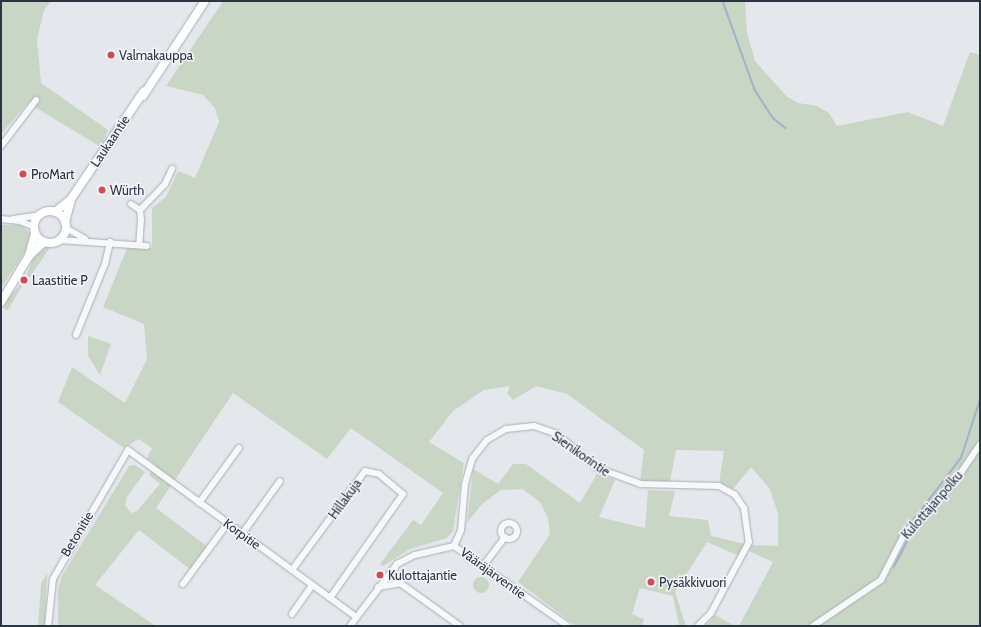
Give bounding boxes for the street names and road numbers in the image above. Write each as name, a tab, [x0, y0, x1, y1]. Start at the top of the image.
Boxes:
street label: Laukaantie	[87, 112, 133, 170]
street label: Sienikorintie	[549, 428, 613, 480]
street label: Kulottajanpolku	[898, 468, 966, 542]
street label: Hillakuja	[325, 476, 365, 522]
street label: Betonitie	[58, 509, 96, 559]
street label: Korpitie	[220, 515, 264, 553]
street label: Vääräjärventie	[457, 544, 529, 602]

